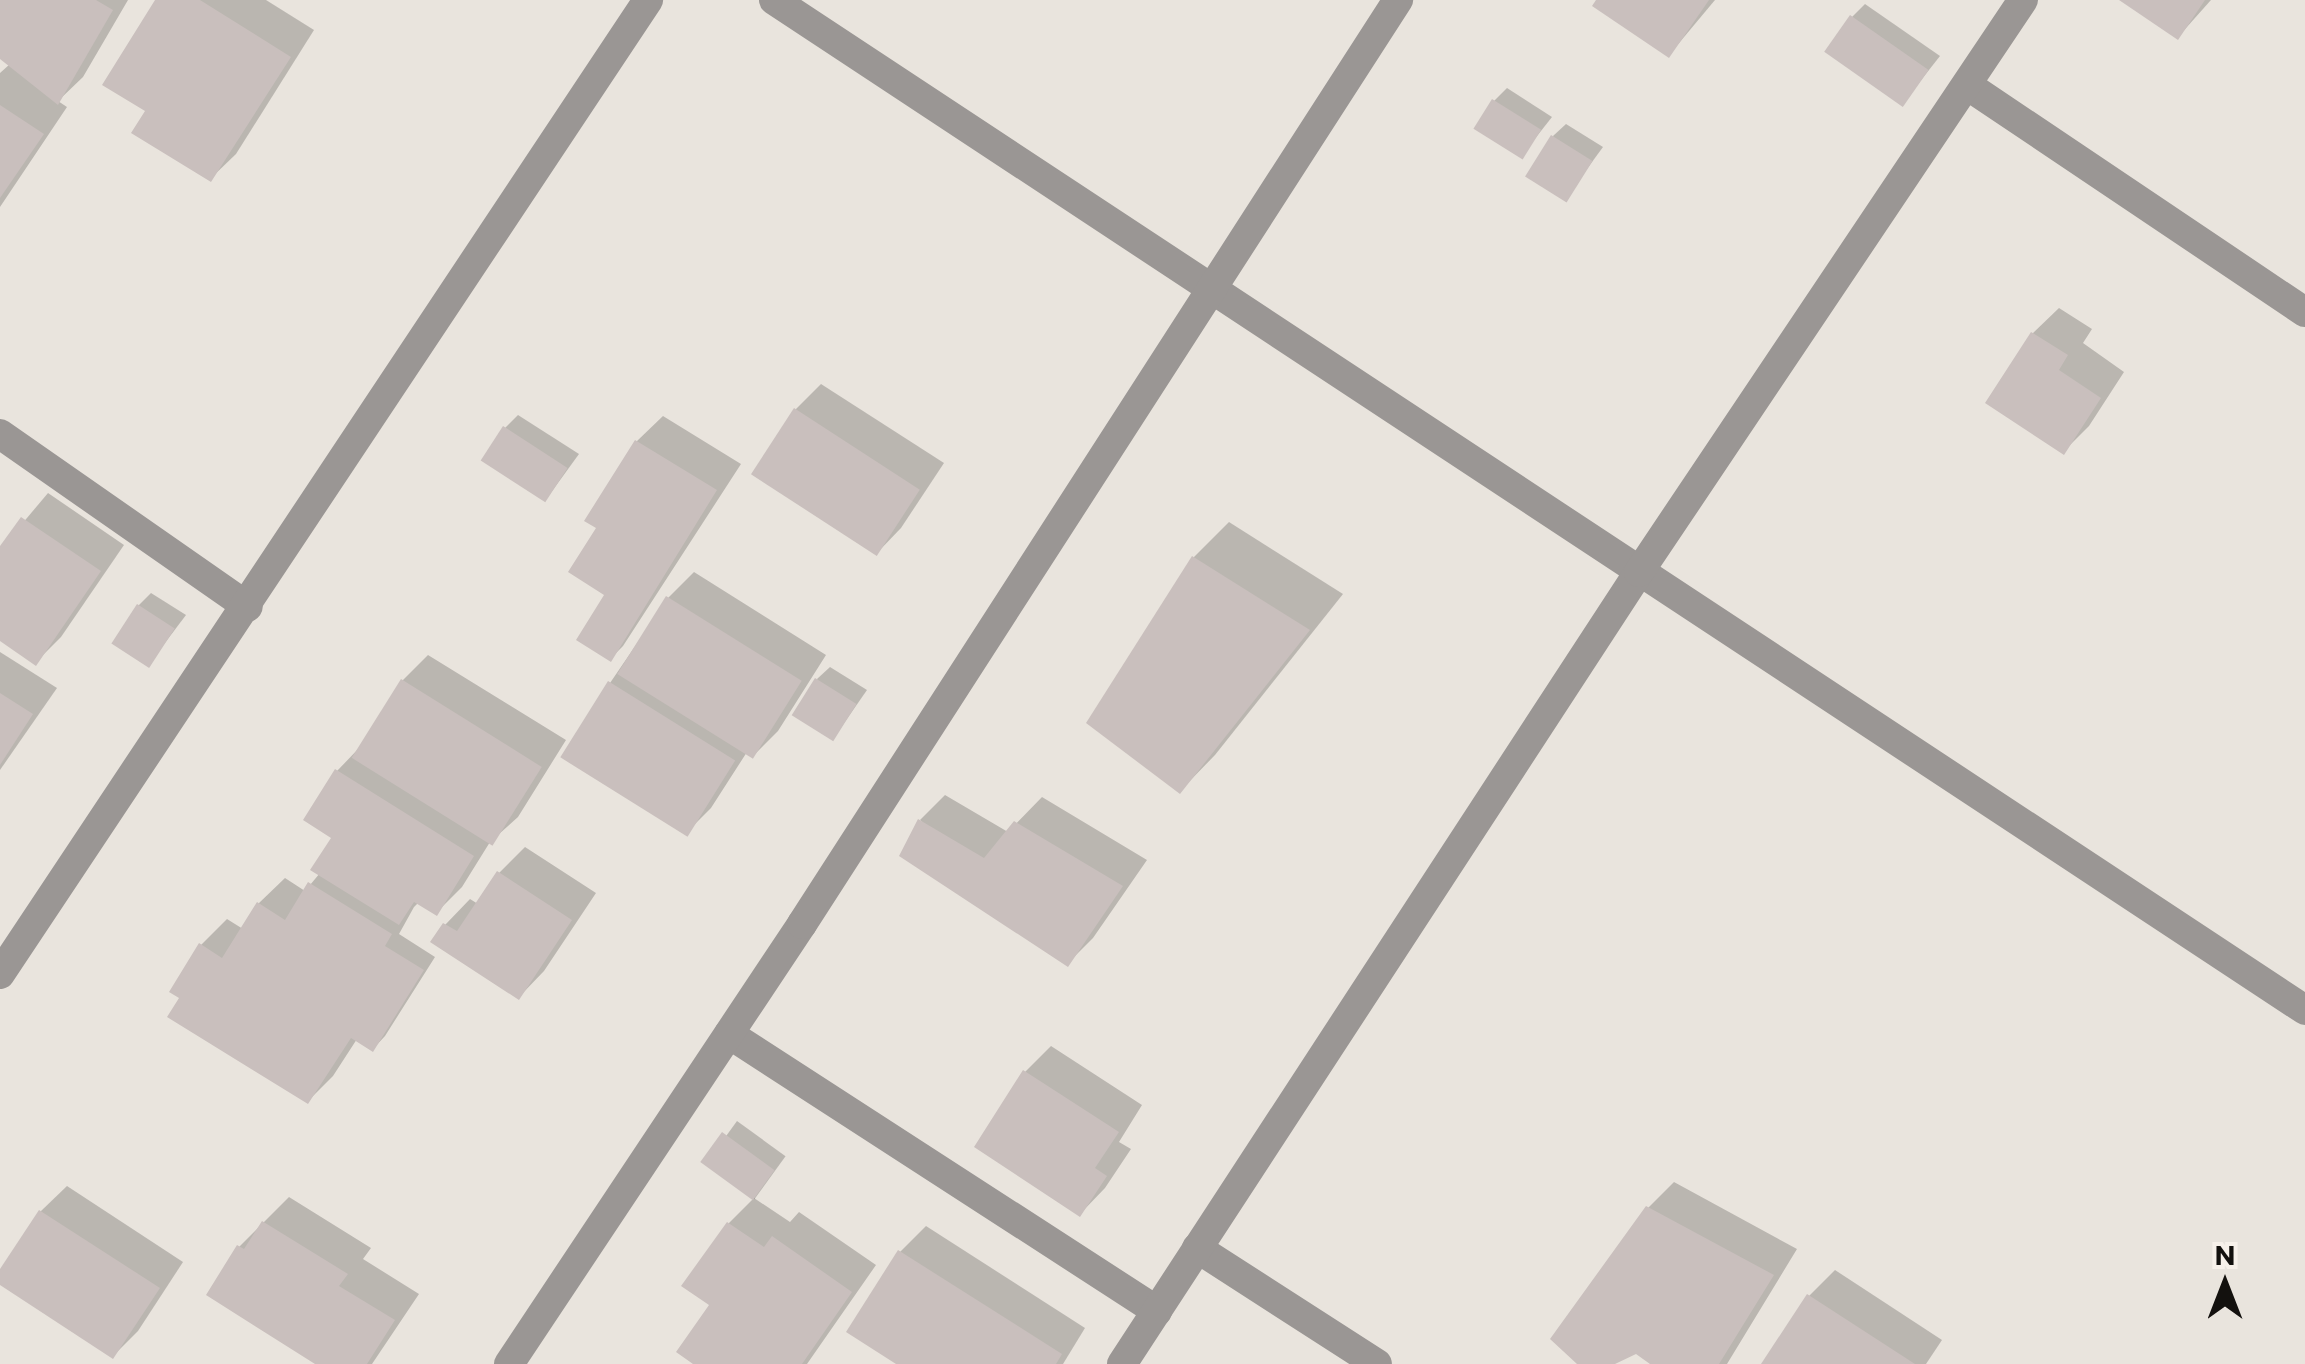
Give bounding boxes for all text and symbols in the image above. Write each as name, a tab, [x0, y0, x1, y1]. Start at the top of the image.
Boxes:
north arrow	[2175, 1234, 2275, 1334]
text: N	[2215, 1237, 2236, 1271]

